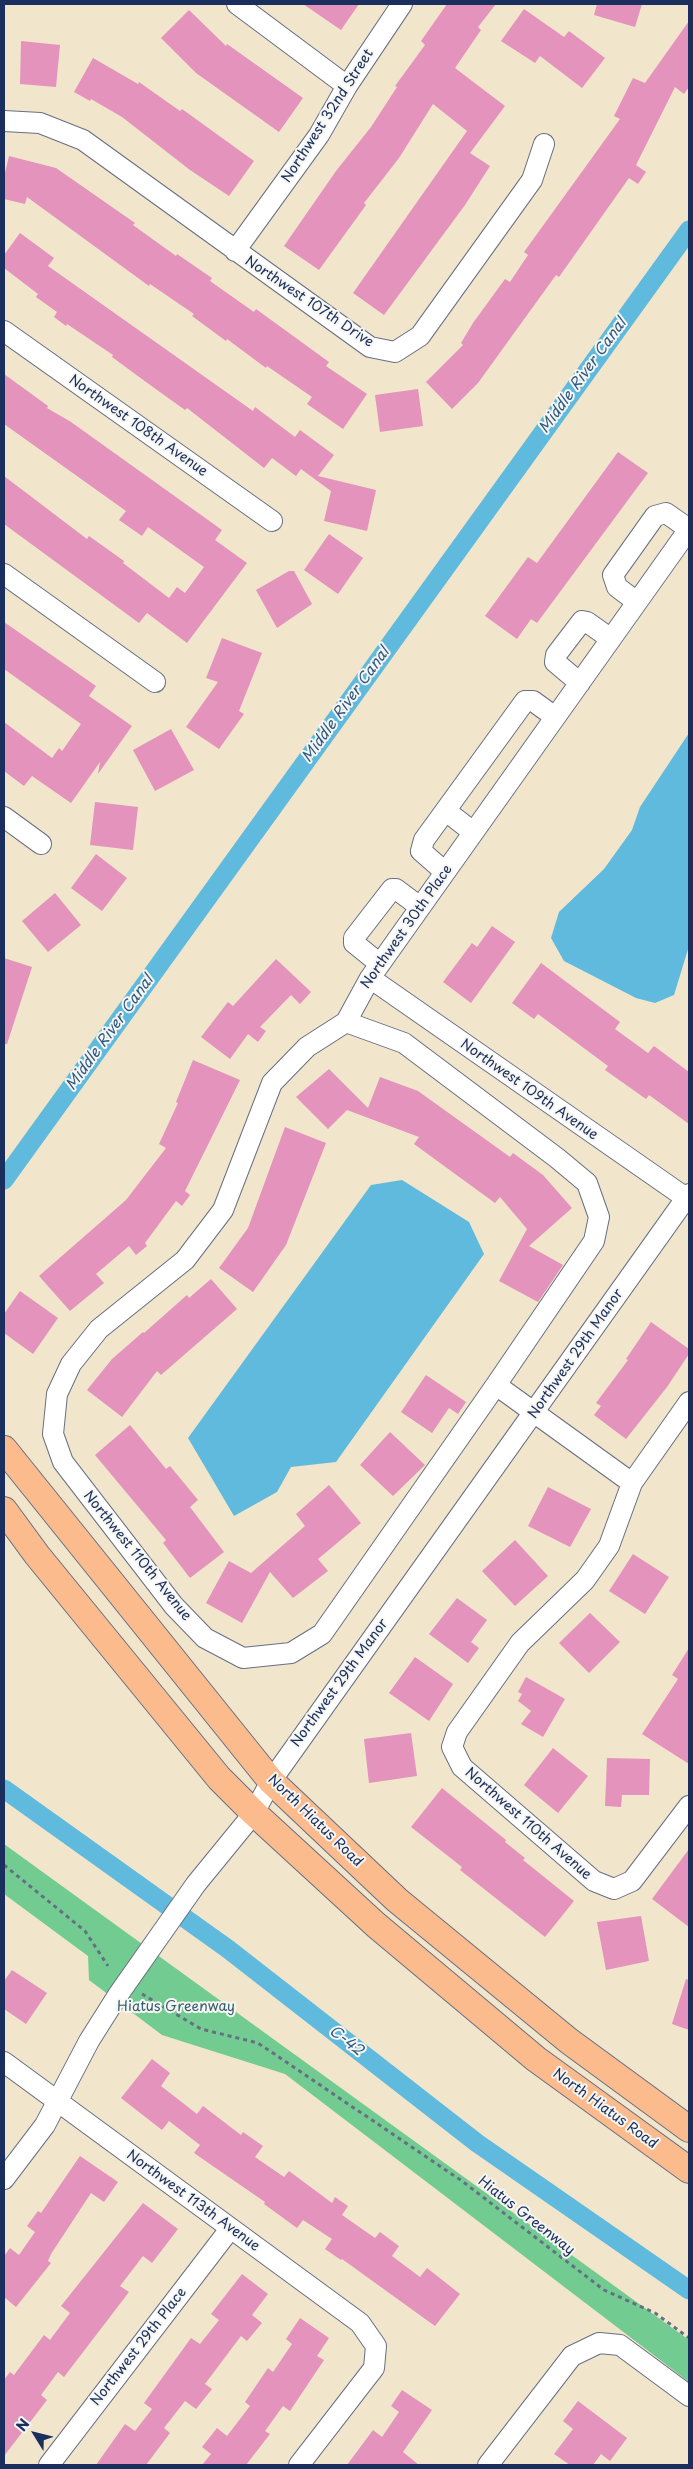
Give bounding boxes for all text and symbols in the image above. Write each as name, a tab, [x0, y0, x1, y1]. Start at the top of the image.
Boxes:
street label: Northwest 32nd Street	[279, 46, 377, 186]
street label: Northwest 107th Drive	[242, 253, 376, 351]
water label: Middle River Canal	[535, 315, 631, 437]
street label: Northwest 108th Avenue	[65, 372, 211, 480]
water label: Middle River Canal	[298, 644, 394, 766]
street label: Northwest 30th Place	[358, 862, 456, 992]
water label: Middle River Canal	[62, 972, 158, 1094]
street label: Northwest 109th Avenue	[457, 1036, 601, 1144]
street label: Northwest 29th Manor	[525, 1286, 627, 1422]
street label: Northwest 110th Avenue	[79, 1488, 195, 1624]
street label: Northwest 29th Manor	[288, 1616, 392, 1750]
street label: Northwest 110th Avenue	[461, 1765, 595, 1883]
street label: North Hiatus Road	[264, 1771, 366, 1871]
park label: Hiatus Greenway	[117, 1999, 235, 2015]
water label: C-42	[325, 2022, 367, 2060]
street label: North Hiatus Road	[549, 2065, 661, 2153]
street label: Northwest 113th Avenue	[123, 2147, 263, 2255]
street label: Hiatus Greenway	[474, 2173, 578, 2259]
street label: Northwest 29th Place	[88, 2285, 190, 2409]
north arrow	[10, 2409, 60, 2459]
text: N	[11, 2414, 34, 2436]

